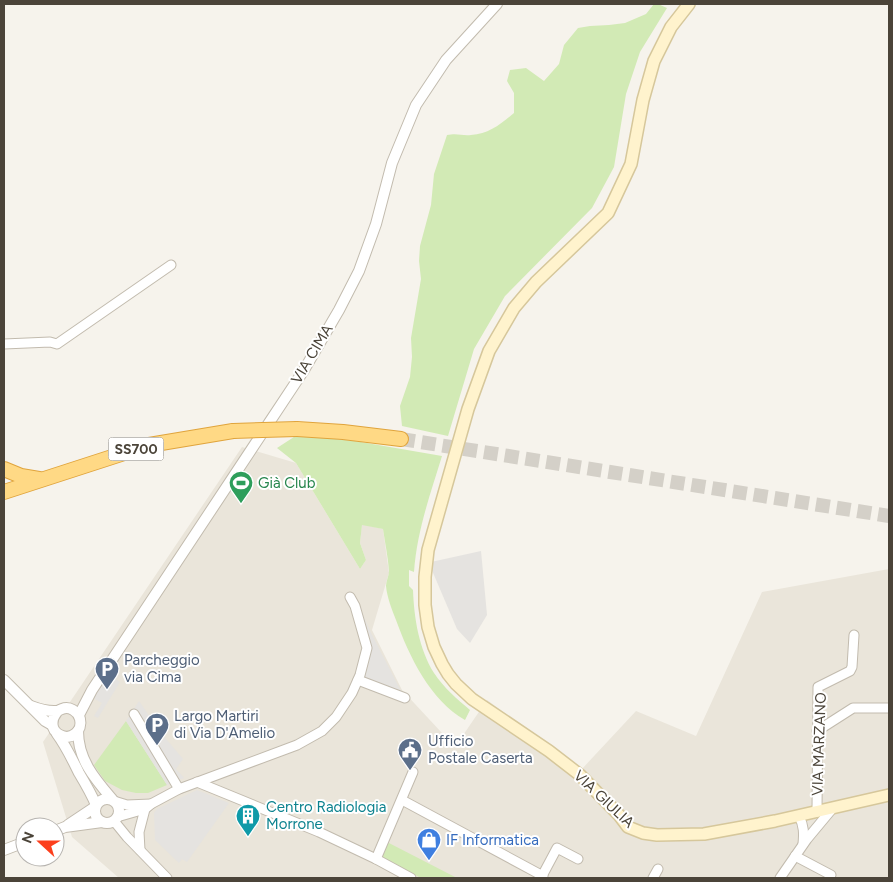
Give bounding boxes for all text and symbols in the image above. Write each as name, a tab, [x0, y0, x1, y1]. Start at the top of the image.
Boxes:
street label: VIA CIMA	[287, 321, 337, 387]
road number: SS700	[108, 438, 164, 460]
sports icon: Già Club	[228, 470, 254, 504]
place label: Già Club	[258, 474, 316, 492]
place label: Parcheggio via Cima	[124, 651, 200, 686]
parking icon: Parcheggio via Cima	[94, 656, 120, 690]
street label: VIA MARZANO	[808, 692, 830, 796]
place label: Largo Martiri di Via D'Amelio	[174, 707, 275, 742]
parking icon: Largo Martiri di Via D'Amelio	[144, 712, 170, 746]
place label: Ufficio Postale Caserta	[428, 732, 533, 767]
public building icon: Ufficio Postale Caserta	[397, 737, 423, 771]
street label: VIA GIULIA	[570, 766, 638, 832]
place label: Centro Radiologia Morrone	[266, 798, 386, 833]
building icon: Centro Radiologia Morrone	[235, 803, 261, 837]
north arrow	[15, 817, 65, 867]
shop icon: IF Informatica	[416, 827, 442, 861]
text: N	[18, 829, 38, 846]
place label: IF Informatica	[446, 831, 539, 849]

